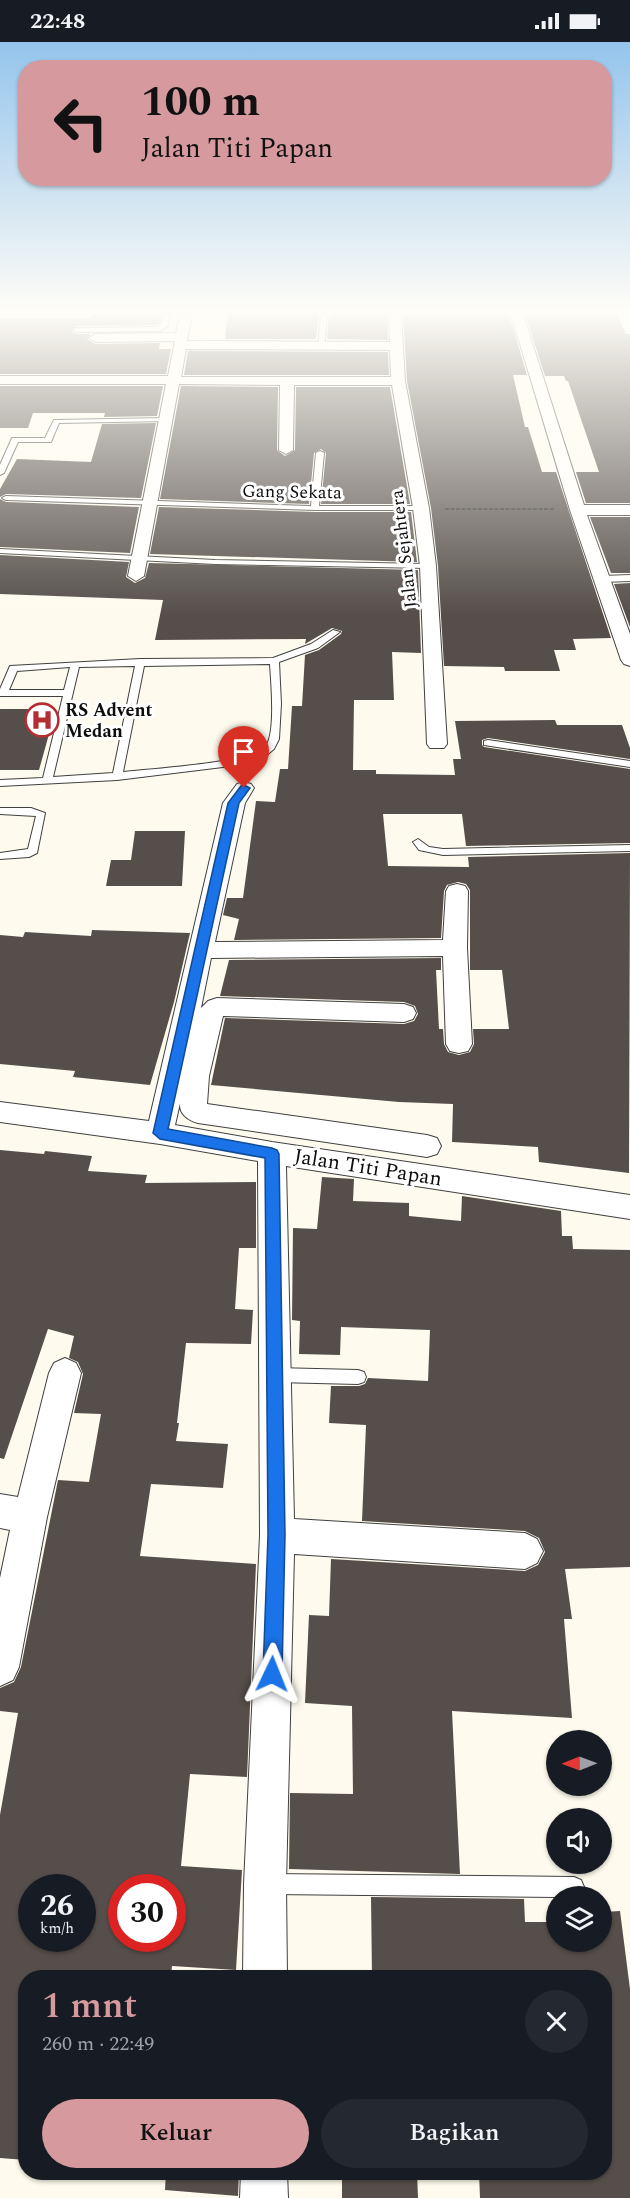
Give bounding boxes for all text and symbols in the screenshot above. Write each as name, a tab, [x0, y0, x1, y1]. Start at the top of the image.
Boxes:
text: 22:48	[30, 5, 85, 38]
text: 100 m	[141, 71, 260, 134]
icon: left	[42, 84, 120, 162]
text: Jalan Titi Papan	[141, 128, 333, 170]
street label: Gang Sekata	[242, 478, 342, 506]
street label: Jalan Sejahtera	[383, 488, 425, 610]
place label: RS Advent Medan	[65, 697, 153, 745]
hospital icon: RS Advent Medan	[24, 702, 60, 738]
pin	[218, 726, 269, 788]
icon: arrive	[227, 735, 260, 768]
street label: Jalan Titi Papan	[292, 1141, 444, 1195]
position arrow	[240, 1642, 304, 1706]
north arrow	[546, 1730, 612, 1796]
map controls	[546, 1730, 612, 1952]
button: sound	[546, 1808, 612, 1874]
speed limit sign: 30	[108, 1874, 186, 1952]
text: 26	[40, 1883, 74, 1929]
button: layers	[546, 1886, 612, 1952]
text: km/h	[40, 1917, 74, 1940]
text: 1 mnt	[42, 1979, 137, 2034]
button: close	[525, 1990, 588, 2053]
text: 260 m · 22:49	[42, 2029, 154, 2059]
button: Keluar	[42, 2099, 309, 2168]
button: Bagikan	[321, 2099, 588, 2168]

